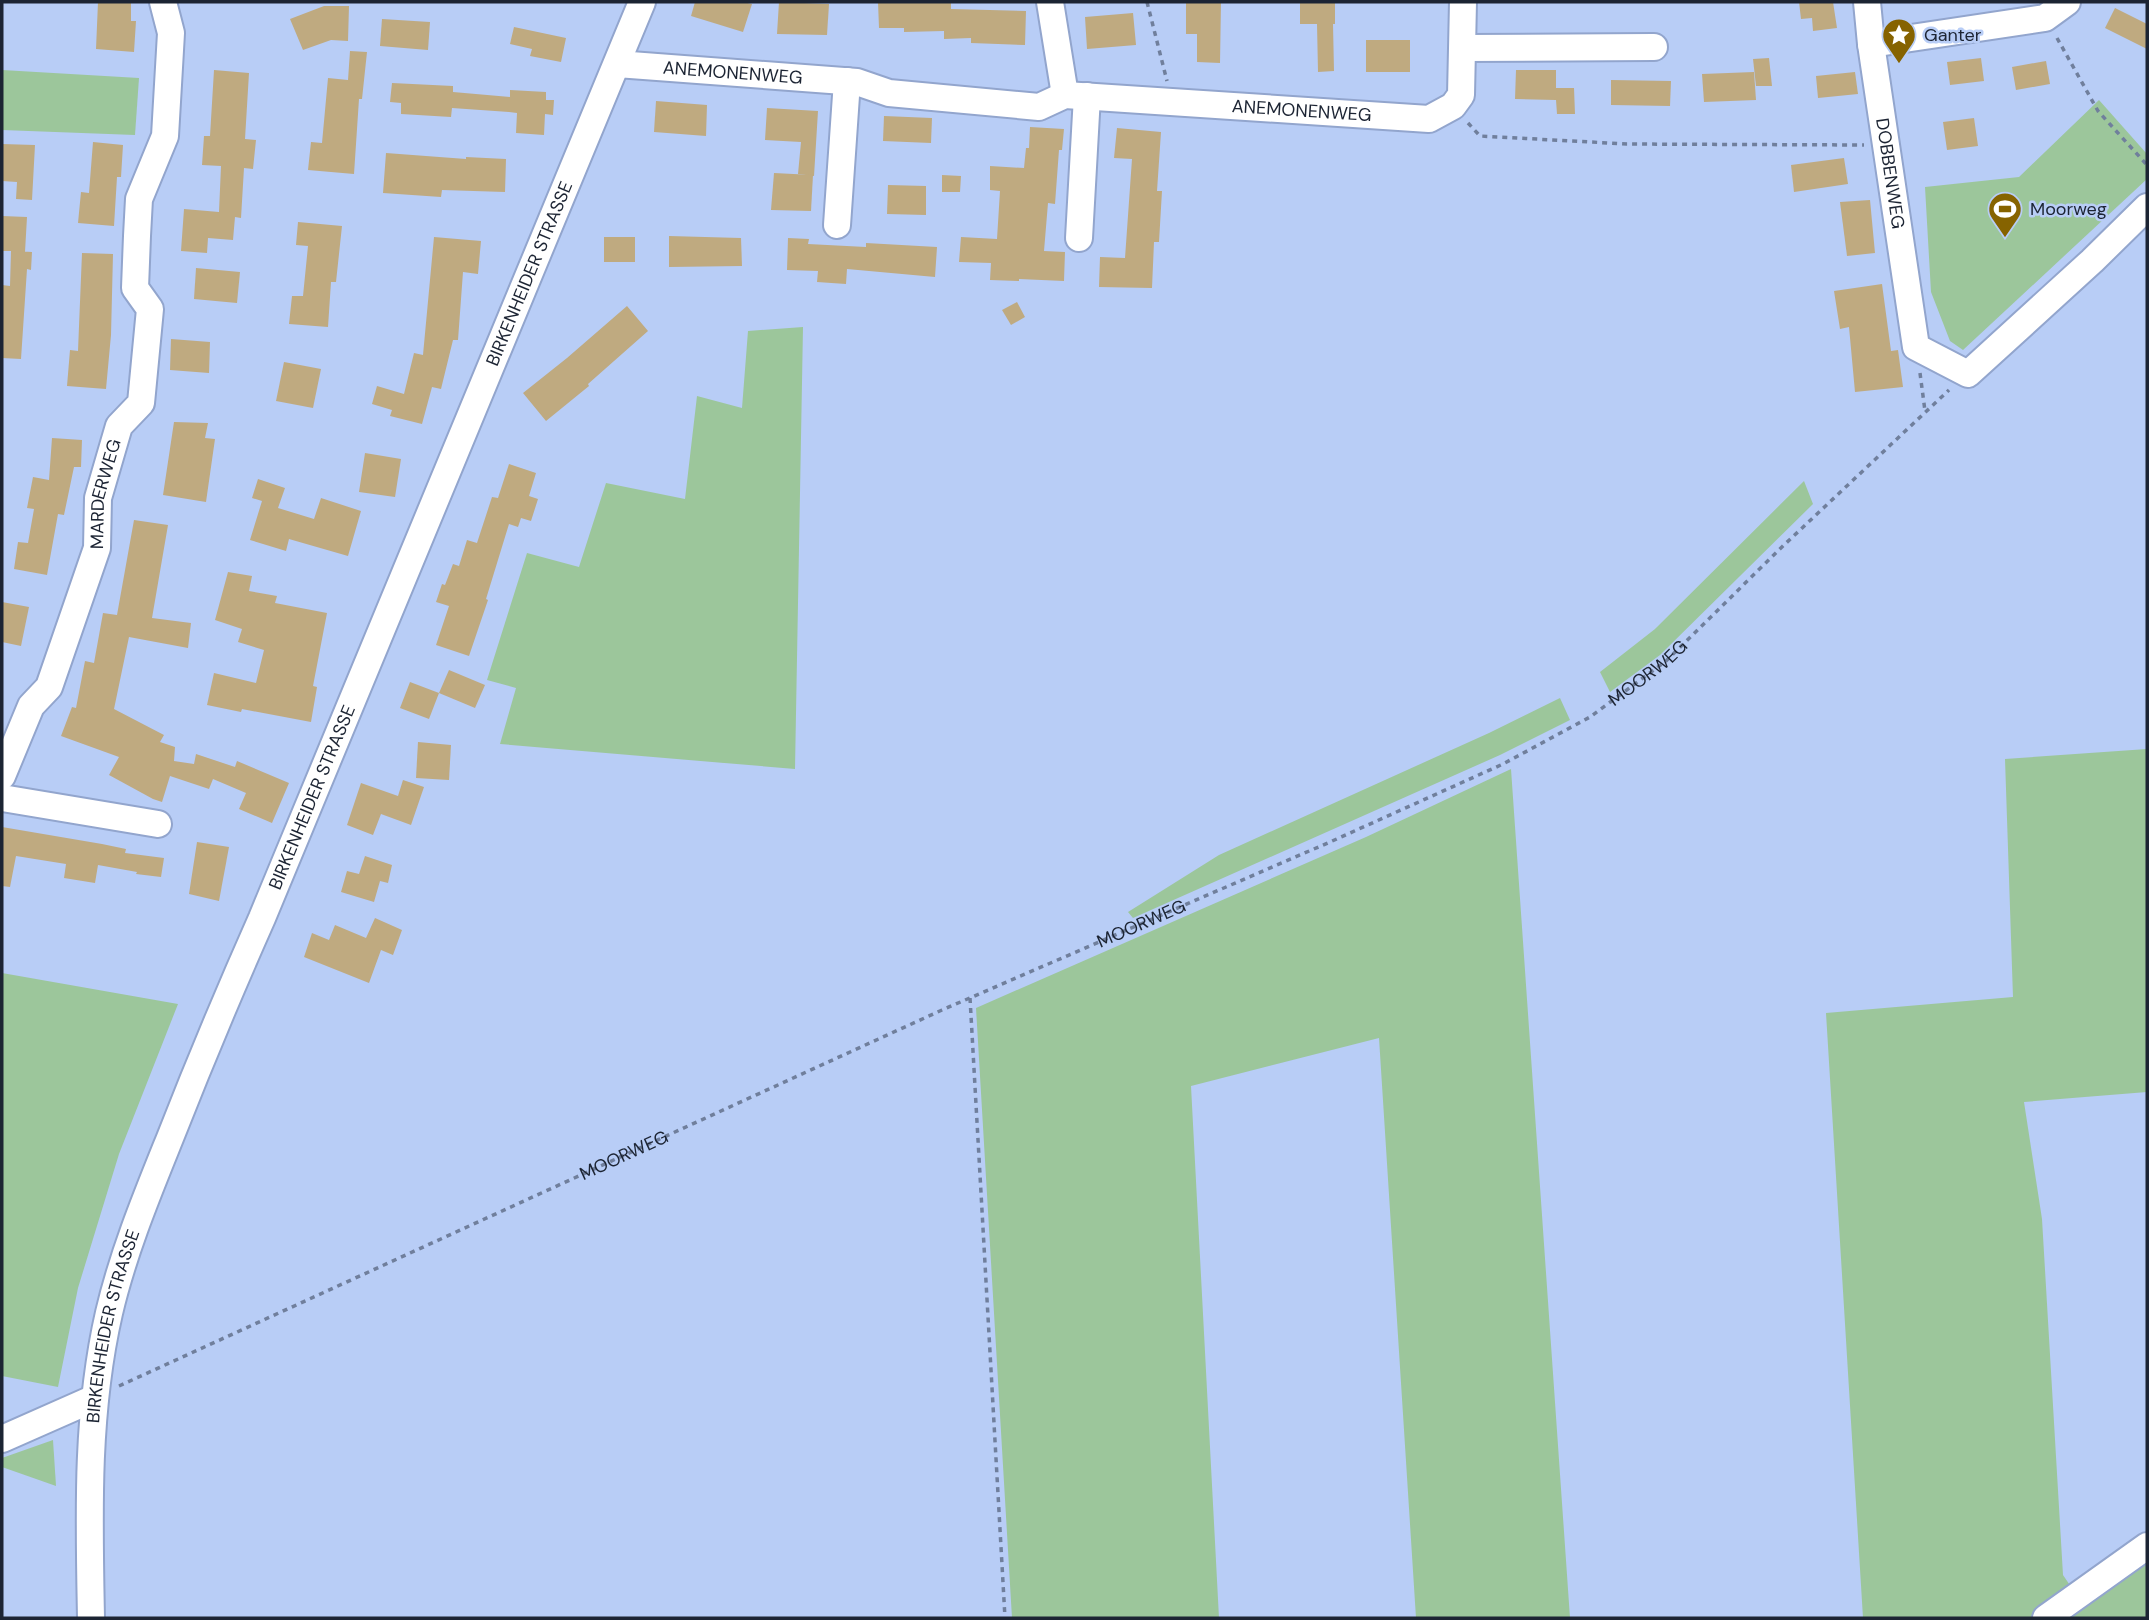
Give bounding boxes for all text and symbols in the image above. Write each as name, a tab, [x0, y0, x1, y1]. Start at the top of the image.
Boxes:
place icon: Ganter	[1880, 16, 1918, 65]
place label: Ganter	[1924, 23, 1982, 47]
street label: ANEMONENWEG	[662, 55, 803, 90]
street label: ANEMONENWEG	[1231, 94, 1372, 127]
street label: DOBBENWEG	[1870, 116, 1910, 231]
street label: BIRKENHEIDER STRASSE	[480, 178, 578, 369]
sports icon: Moorweg	[1986, 190, 2024, 239]
place label: Moorweg	[2030, 197, 2107, 221]
street label: MARDERWEG	[85, 436, 127, 549]
street label: MOORWEG	[1603, 634, 1693, 712]
street label: BIRKENHEIDER STRASSE	[263, 701, 361, 893]
street label: MOORWEG	[1093, 894, 1190, 954]
street label: MOORWEG	[576, 1125, 672, 1186]
street label: BIRKENHEIDER STRASSE	[81, 1226, 145, 1424]

